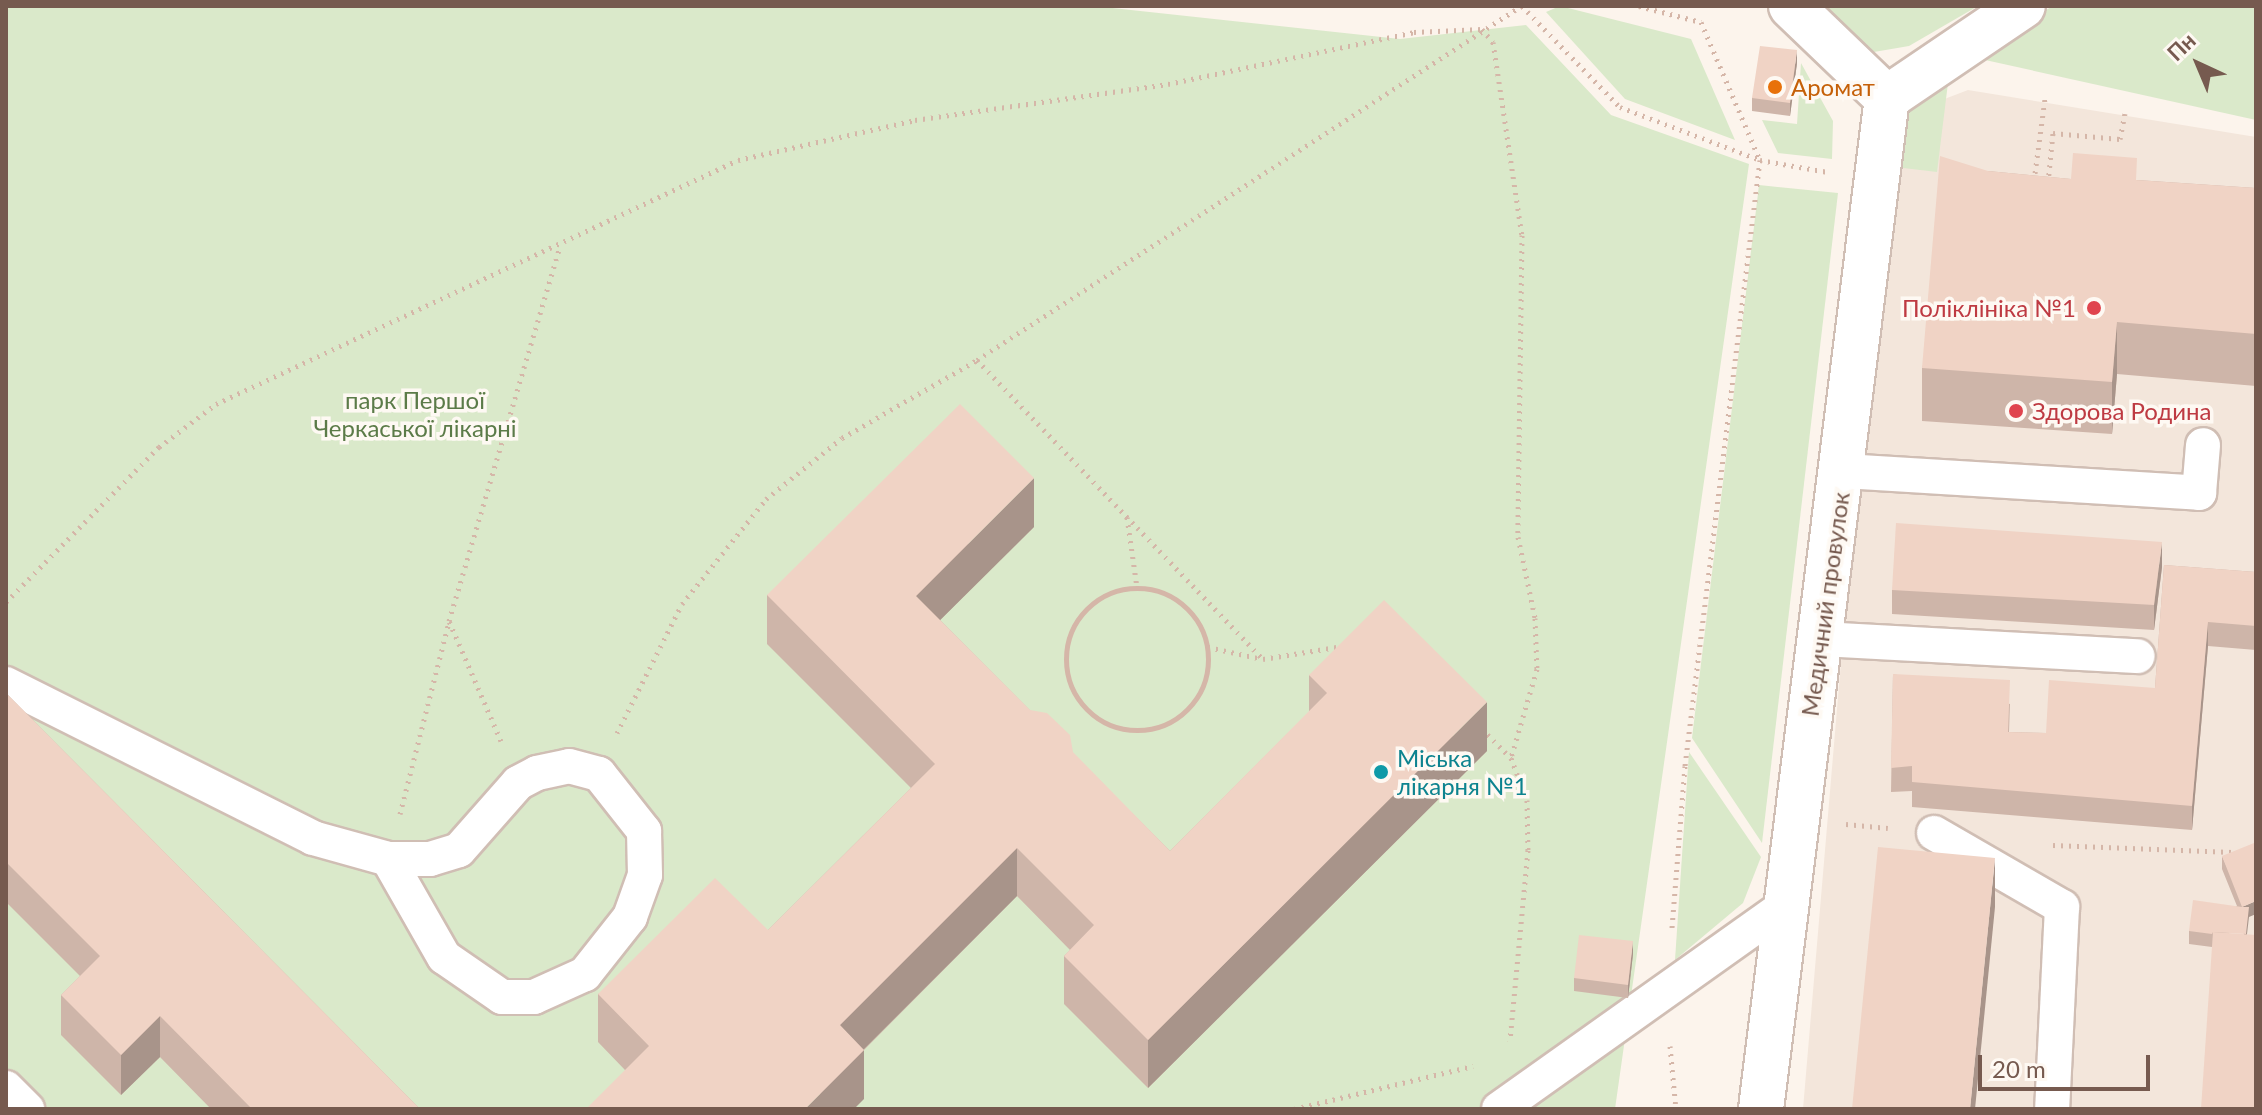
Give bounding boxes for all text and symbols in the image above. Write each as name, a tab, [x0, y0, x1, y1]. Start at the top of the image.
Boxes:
north arrow	[2158, 24, 2238, 104]
text: Пн	[2161, 27, 2201, 66]
place label: Аромат	[1791, 73, 1875, 101]
marker: Аромат	[1766, 78, 1784, 96]
place label: Поліклініка №1	[1902, 294, 2076, 322]
marker: Поліклініка №1	[2083, 297, 2105, 319]
park label: парк Першої Черкаської лікарні	[313, 386, 517, 442]
place label: Здорова Родина	[2032, 397, 2211, 425]
marker: Здорова Родина	[2007, 402, 2025, 420]
street label: Медичний провулок	[1795, 490, 1855, 718]
place label: Міська лікарня №1	[1397, 744, 1528, 800]
marker: Міська лікарня №1	[1372, 763, 1390, 781]
scale bar	[1982, 1039, 2154, 1089]
text: 20 m	[1992, 1054, 2046, 1083]

